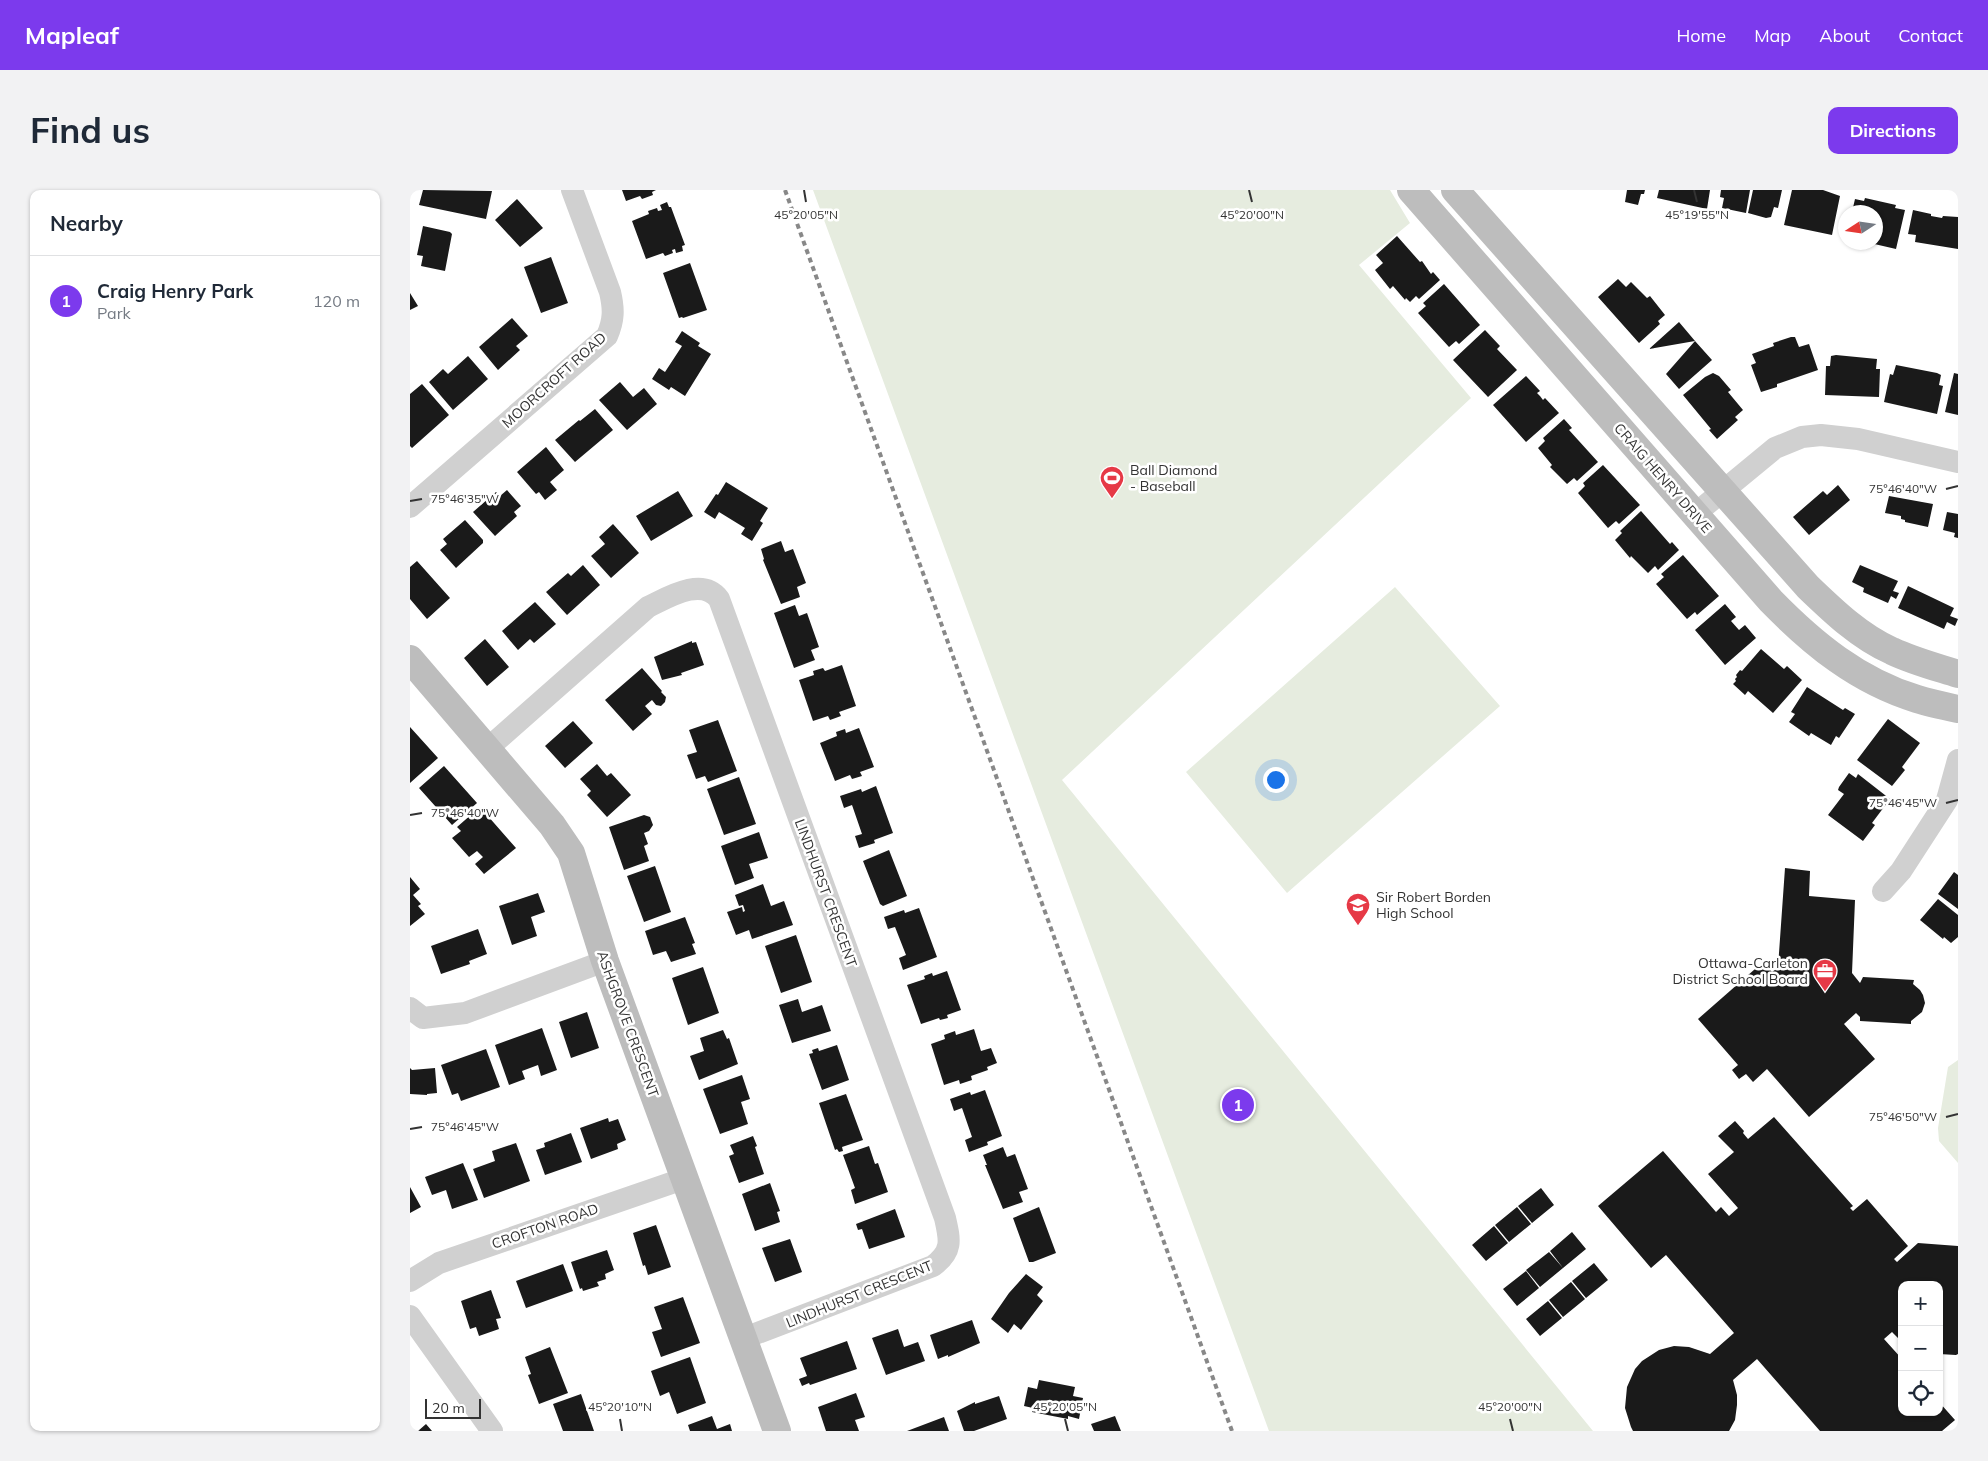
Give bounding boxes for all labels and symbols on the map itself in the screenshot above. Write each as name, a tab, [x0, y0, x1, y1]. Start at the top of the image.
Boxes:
north arrow	[1838, 205, 1883, 250]
text: 45°20'05"N	[774, 207, 838, 222]
text: 45°20'00"N	[1220, 207, 1284, 222]
text: 45°19'55"N	[1665, 207, 1729, 222]
street label: MOORCROFT ROAD	[498, 328, 610, 432]
street label: CRAIG HENRY DRIVE	[1610, 419, 1716, 537]
place label: Ball Diamond - Baseball	[1130, 461, 1217, 495]
sports icon: Ball Diamond - Baseball	[1099, 465, 1125, 499]
text: 75°46'40"W	[1869, 481, 1937, 496]
text: 75°46'35"W	[431, 491, 499, 506]
your location	[1263, 767, 1289, 793]
text: 75°46'45"W	[1869, 795, 1937, 810]
text: 75°46'40"W	[431, 805, 499, 820]
street label: LINDHURST CRESCENT	[791, 817, 861, 970]
place label: Sir Robert Borden High School	[1376, 888, 1491, 922]
school or university icon: Sir Robert Borden High School	[1345, 892, 1371, 926]
street label: ASHGROVE CRESCENT	[593, 948, 663, 1100]
place label: Ottawa-Carleton District School Board	[1672, 954, 1808, 988]
office icon: Ottawa-Carleton District School Board	[1812, 958, 1838, 992]
pin: 1	[1222, 1086, 1254, 1124]
text: 75°46'50"W	[1869, 1109, 1937, 1124]
text: 75°46'45"W	[431, 1119, 499, 1134]
street label: CROFTON ROAD	[489, 1199, 601, 1253]
street label: LINDHURST CRESCENT	[783, 1256, 935, 1332]
scale bar	[425, 1396, 481, 1419]
text: 45°20'10"N	[588, 1399, 652, 1414]
text: 45°20'05"N	[1033, 1399, 1097, 1414]
text: 45°20'00"N	[1478, 1399, 1542, 1414]

